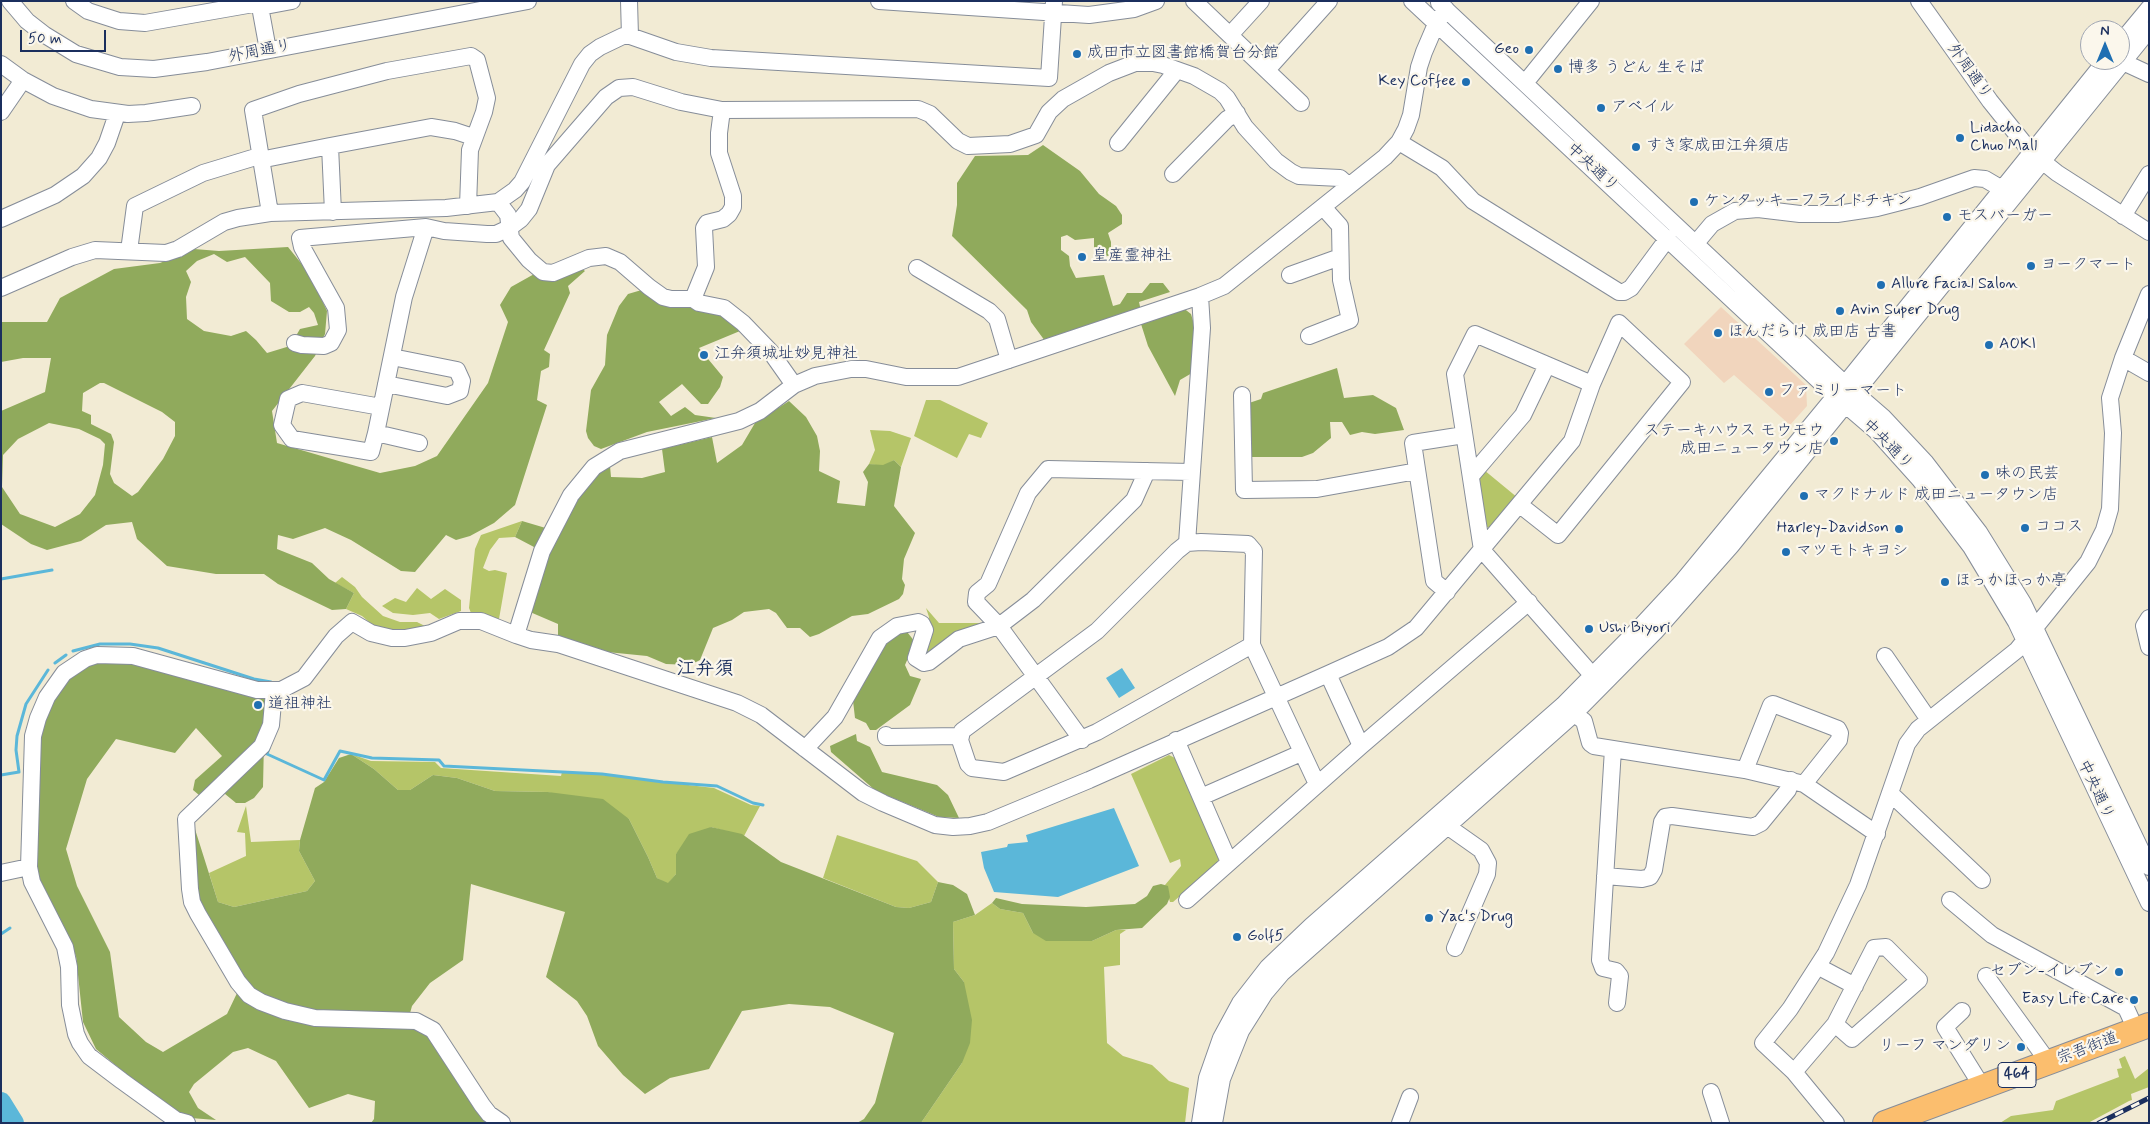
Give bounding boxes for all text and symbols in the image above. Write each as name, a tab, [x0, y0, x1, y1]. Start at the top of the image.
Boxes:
scale bar	[22, 20, 109, 52]
north arrow	[2080, 20, 2130, 70]
text: N	[2100, 22, 2110, 40]
text: 50 m	[28, 29, 62, 49]
street label: 外周通り	[227, 36, 293, 68]
place label: Geo	[1494, 40, 1519, 60]
street label: 外周通り	[1942, 40, 1996, 104]
place label: 成田市立図書館橋賀台分館	[1087, 44, 1279, 64]
marker: Geo	[1523, 44, 1535, 56]
marker: 成田市立図書館橋賀台分館	[1071, 48, 1083, 60]
place label: 博多 うどん 生そば	[1568, 59, 1705, 79]
marker: 博多 うどん 生そば	[1552, 63, 1564, 75]
place label: Key Coffee	[1378, 72, 1456, 92]
marker: Key Coffee	[1460, 76, 1472, 88]
place label: アベイル	[1611, 98, 1675, 118]
marker: アベイル	[1595, 102, 1607, 114]
place label: Lidacho Chuo Mall	[1970, 119, 2037, 157]
marker: Lidacho Chuo Mall	[1954, 132, 1966, 144]
place label: すき家成田江弁須店	[1646, 137, 1790, 157]
street label: 中央通り	[1562, 139, 1622, 197]
marker: すき家成田江弁須店	[1630, 141, 1642, 153]
place label: ケンタッキーフライドチキン	[1704, 192, 1912, 212]
marker: ケンタッキーフライドチキン	[1688, 196, 1700, 208]
place label: モスバーガー	[1957, 207, 2053, 227]
marker: モスバーガー	[1941, 211, 1953, 223]
place label: 皇産霊神社	[1092, 247, 1172, 267]
marker: 皇産霊神社	[1076, 251, 1088, 263]
place label: ヨークマート	[2041, 256, 2136, 276]
marker: ヨークマート	[2025, 260, 2037, 272]
place label: Allure Facial Salon	[1891, 275, 2018, 295]
marker: Allure Facial Salon	[1875, 279, 1887, 291]
place label: Avin Super Drug	[1850, 301, 1960, 321]
marker: Avin Super Drug	[1834, 305, 1846, 317]
place label: ほんだらけ 成田店 古書	[1728, 323, 1897, 343]
marker: ほんだらけ 成田店 古書	[1712, 327, 1724, 339]
place label: AOKI	[1999, 335, 2036, 355]
marker: AOKI	[1983, 339, 1995, 351]
place label: 江弁須城址妙見神社	[714, 345, 858, 365]
marker: 江弁須城址妙見神社	[698, 349, 710, 361]
place label: ファミリーマート	[1779, 382, 1907, 402]
marker: ファミリーマート	[1763, 386, 1775, 398]
street label: 中央通り	[1858, 416, 1916, 474]
place label: ステーキハウス モウモウ 成田ニュータウン店	[1644, 422, 1824, 460]
marker: ステーキハウス モウモウ 成田ニュータウン店	[1828, 435, 1840, 447]
place label: 味の民芸	[1995, 465, 2059, 485]
marker: 味の民芸	[1979, 469, 1991, 481]
place label: マクドナルド 成田ニュータウン店	[1814, 486, 2058, 506]
marker: マクドナルド 成田ニュータウン店	[1798, 490, 1810, 502]
place label: ココス	[2035, 518, 2083, 538]
place label: Harley-Davidson	[1777, 519, 1889, 539]
marker: ココス	[2019, 522, 2031, 534]
marker: Harley-Davidson	[1893, 523, 1905, 535]
place label: マツモトキヨシ	[1796, 542, 1908, 562]
marker: マツモトキヨシ	[1780, 546, 1792, 558]
place label: ほっかほっか亭	[1955, 572, 2067, 592]
marker: ほっかほっか亭	[1939, 576, 1951, 588]
place label: Ushi Biyori	[1599, 619, 1670, 639]
marker: Ushi Biyori	[1583, 623, 1595, 635]
district label: 江弁須	[677, 659, 733, 681]
place label: 道祖神社	[268, 695, 332, 715]
marker: 道祖神社	[252, 699, 264, 711]
street label: 中央通り	[2073, 757, 2117, 823]
place label: Yac's Drug	[1439, 908, 1513, 928]
marker: Yac's Drug	[1423, 912, 1435, 924]
place label: Golf5	[1247, 927, 1284, 947]
marker: Golf5	[1231, 931, 1243, 943]
place label: セブン-イレブン	[1990, 962, 2109, 982]
marker: セブン-イレブン	[2113, 966, 2125, 978]
place label: Easy Life Care	[2022, 990, 2124, 1010]
marker: Easy Life Care	[2128, 994, 2140, 1006]
street label: 宗吾街道	[2055, 1029, 2121, 1069]
place label: リーフ マンダリン	[1879, 1037, 2011, 1057]
marker: リーフ マンダリン	[2015, 1041, 2027, 1053]
road number: 464	[1998, 1062, 2036, 1088]

